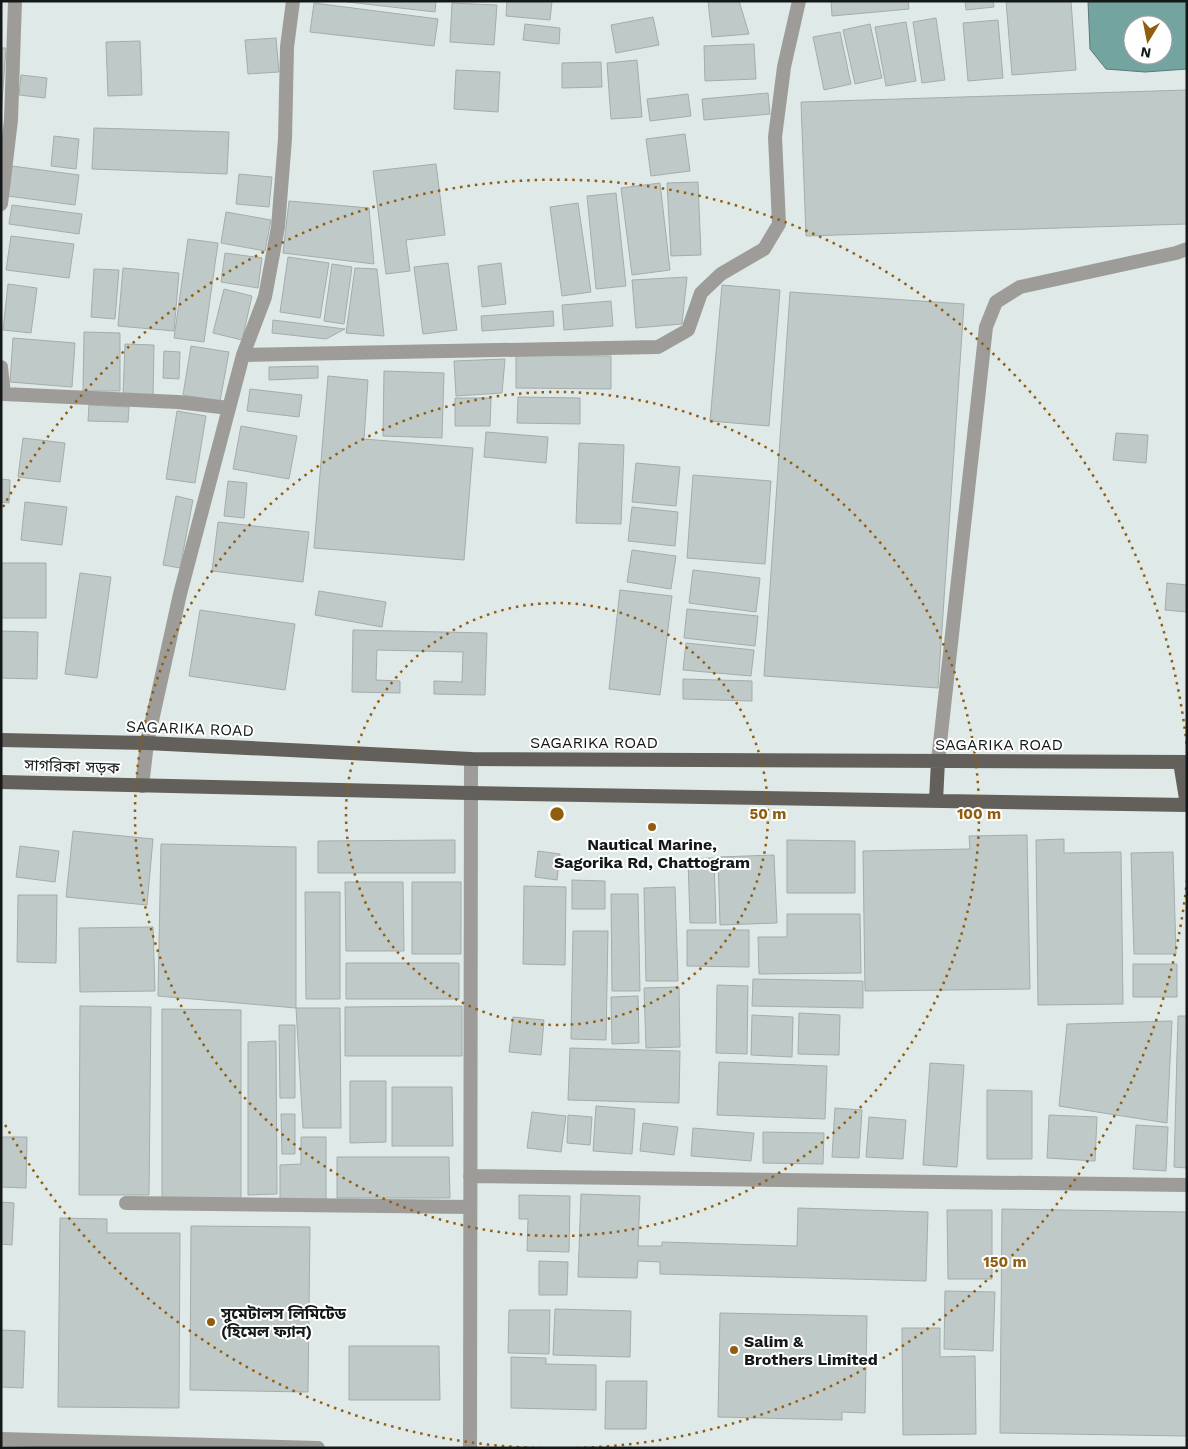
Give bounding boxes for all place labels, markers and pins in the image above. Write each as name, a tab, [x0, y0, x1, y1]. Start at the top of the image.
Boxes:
centre of rings	[548, 805, 566, 823]
marker: Nautical Marine, Sagorika Rd, Chattogram	[646, 821, 658, 833]
place label: Nautical Marine, Sagorika Rd, Chattogram	[554, 835, 750, 872]
place label: সুমেটালস লিমিটেড (হিমেল ফ্যান)	[220, 1304, 347, 1341]
marker: সুমেটালস লিমিটেড (হিমেল ফ্যান)	[205, 1316, 217, 1328]
place label: Salim & Brothers Limited	[744, 1332, 878, 1369]
marker: Salim & Brothers Limited	[728, 1344, 740, 1356]

